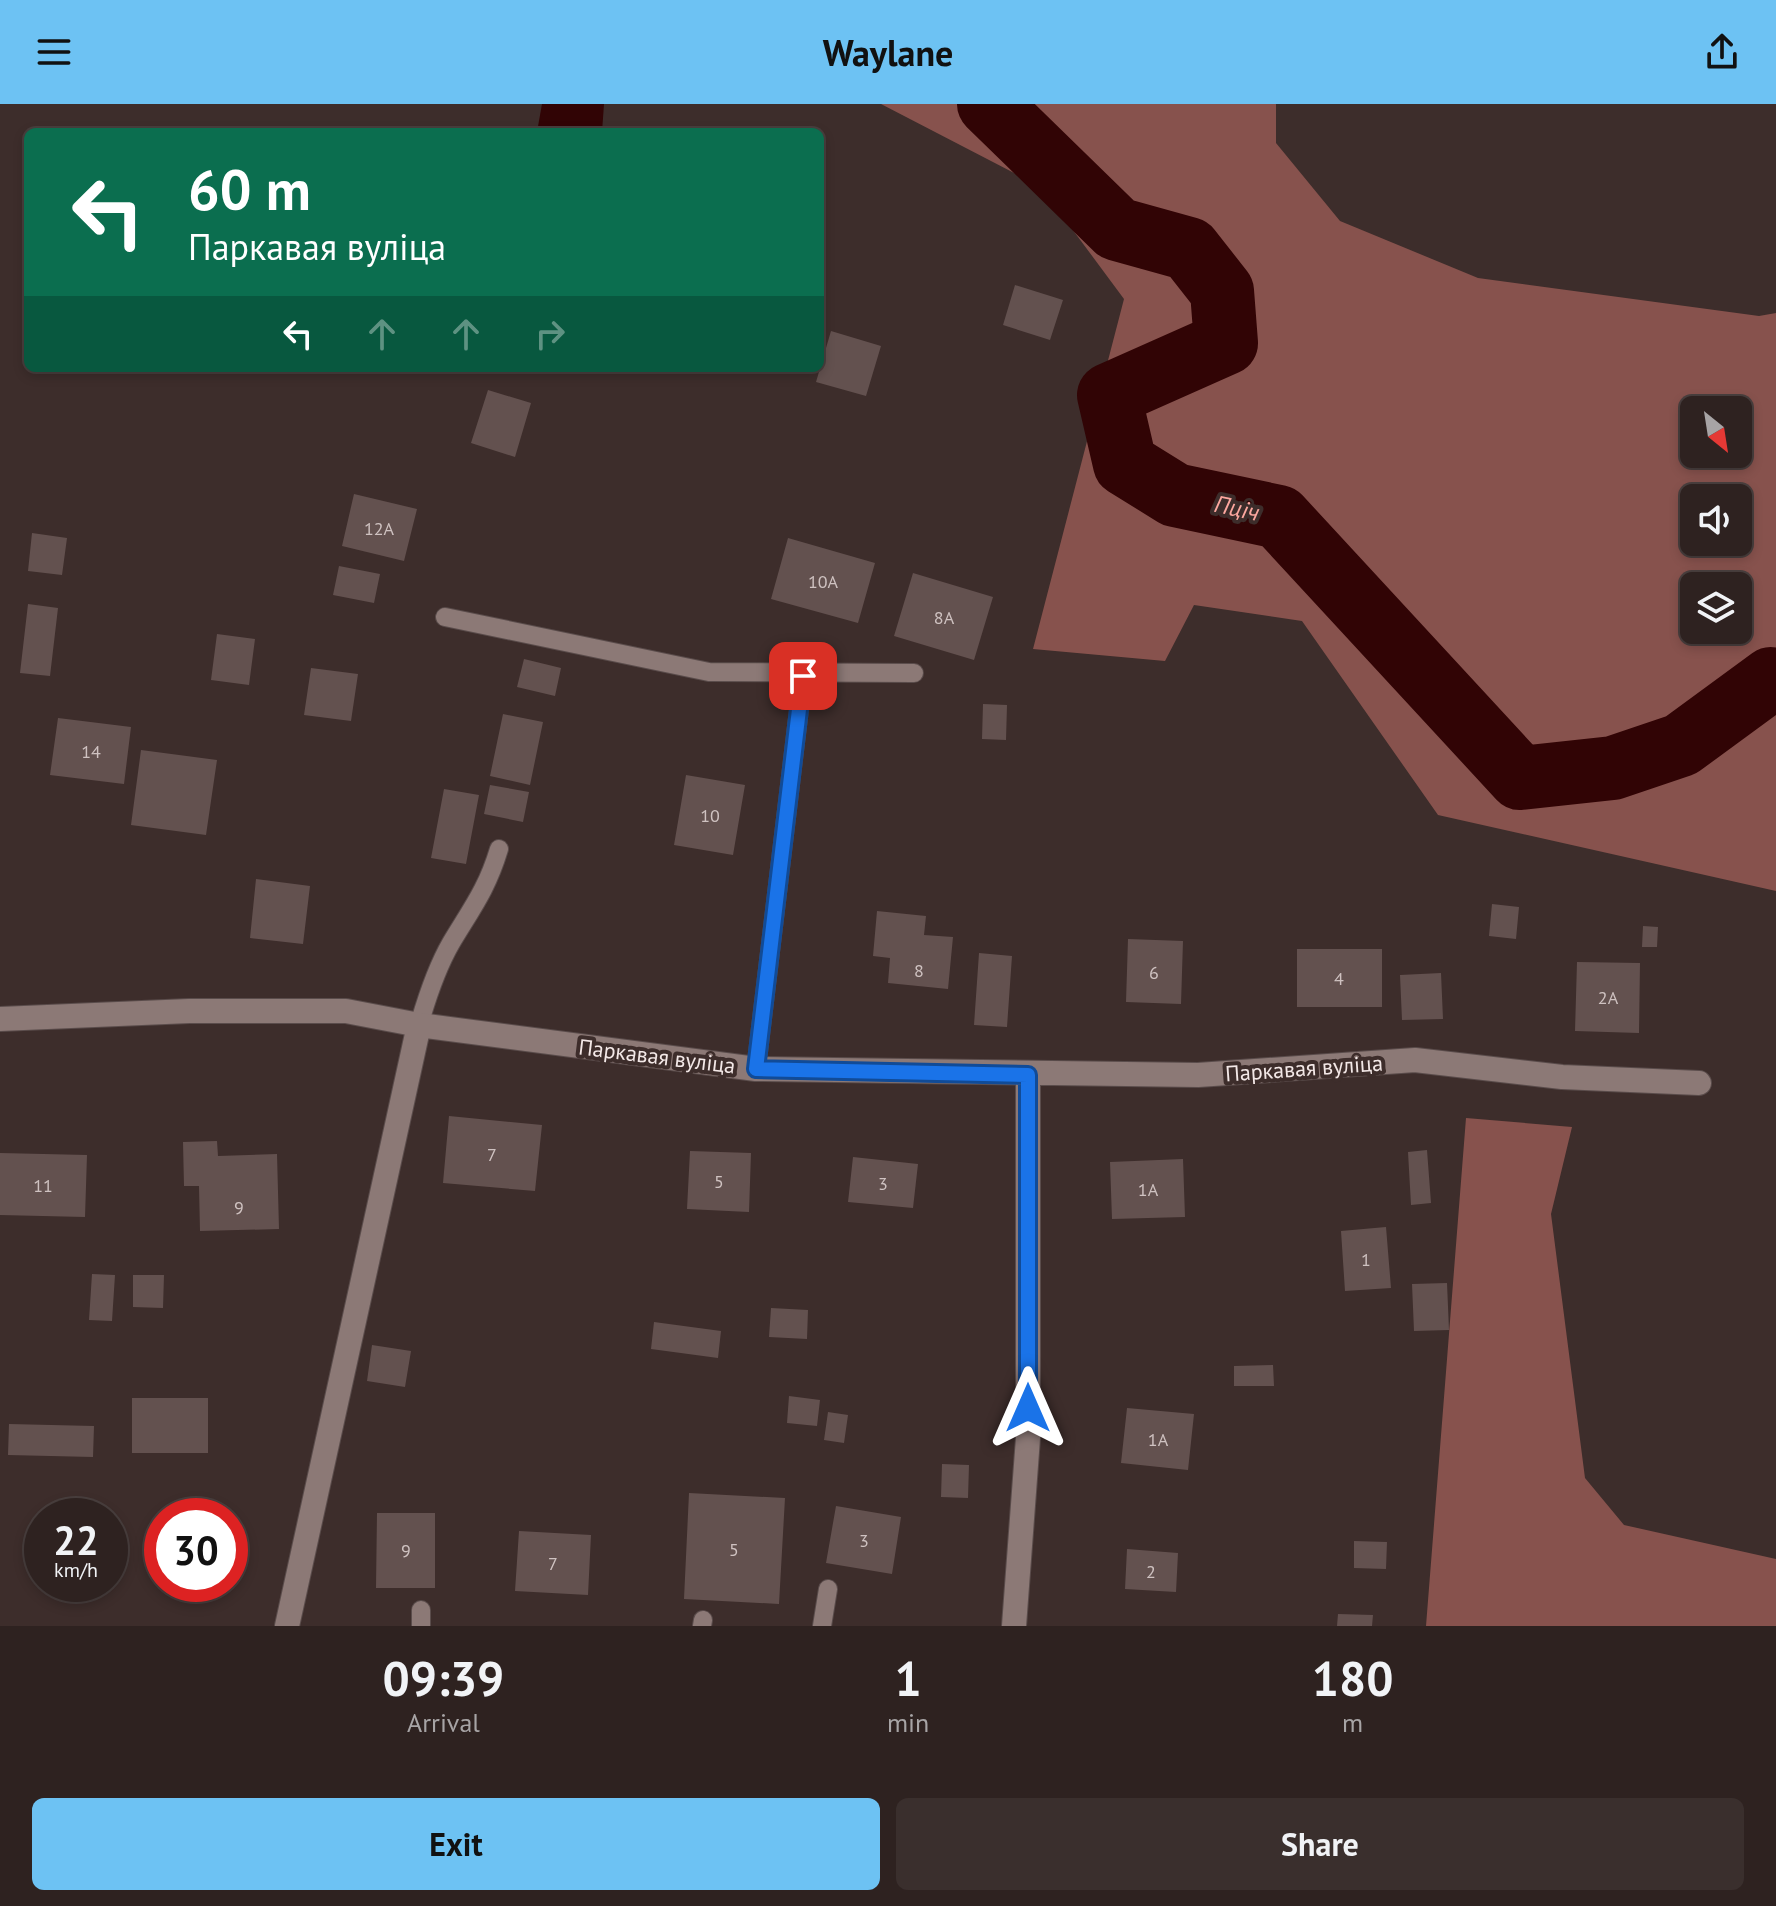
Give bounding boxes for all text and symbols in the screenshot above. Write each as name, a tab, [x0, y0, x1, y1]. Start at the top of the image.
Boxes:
text: Waylane	[823, 29, 953, 76]
icon: menu	[32, 30, 76, 74]
icon: share	[1700, 30, 1744, 74]
text: 60 m	[188, 153, 311, 225]
icon: left	[56, 160, 160, 264]
text: Паркавая вуліца	[188, 223, 446, 270]
icon: left	[276, 312, 320, 356]
icon: ahead	[360, 312, 404, 356]
icon: ahead	[444, 312, 488, 356]
icon: right	[528, 312, 572, 356]
north arrow	[1680, 396, 1752, 468]
map controls	[1680, 396, 1752, 644]
button: sound	[1680, 484, 1752, 556]
water label: Пціч	[1212, 488, 1262, 528]
house number: 12А	[364, 517, 395, 540]
house number: 10А	[808, 570, 839, 593]
button: layers	[1680, 572, 1752, 644]
house number: 8А	[934, 606, 955, 629]
pin	[769, 642, 837, 710]
icon: arrive	[781, 654, 825, 698]
house number: 14	[81, 740, 101, 763]
house number: 10	[700, 804, 720, 827]
house number: 8	[914, 959, 924, 982]
house number: 6	[1149, 961, 1159, 984]
house number: 4	[1334, 967, 1344, 990]
house number: 2А	[1598, 986, 1619, 1009]
street label: Паркавая вуліца	[577, 1032, 737, 1080]
street label: Паркавая вуліца	[1224, 1049, 1384, 1087]
house number: 7	[487, 1143, 497, 1166]
house number: 5	[714, 1170, 724, 1193]
house number: 3	[878, 1172, 888, 1195]
house number: 11	[33, 1174, 53, 1197]
house number: 1А	[1138, 1178, 1159, 1201]
house number: 9	[234, 1196, 244, 1219]
house number: 1	[1361, 1248, 1371, 1271]
position arrow	[986, 1366, 1070, 1450]
house number: 1А	[1148, 1428, 1169, 1451]
speed limit sign: 30	[144, 1498, 248, 1602]
text: 22	[53, 1514, 99, 1566]
house number: 3	[859, 1529, 869, 1552]
house number: 5	[729, 1538, 739, 1561]
house number: 9	[401, 1539, 411, 1562]
house number: 7	[548, 1552, 558, 1575]
text: km/h	[54, 1557, 98, 1583]
house number: 2	[1146, 1560, 1156, 1583]
text: 09:39	[383, 1647, 504, 1709]
text: 1	[894, 1647, 922, 1709]
text: 180	[1312, 1647, 1393, 1709]
text: Arrival	[407, 1706, 480, 1739]
text: min	[887, 1706, 929, 1739]
text: m	[1342, 1706, 1363, 1739]
button: Exit	[32, 1798, 880, 1890]
button: Share	[896, 1798, 1744, 1890]

